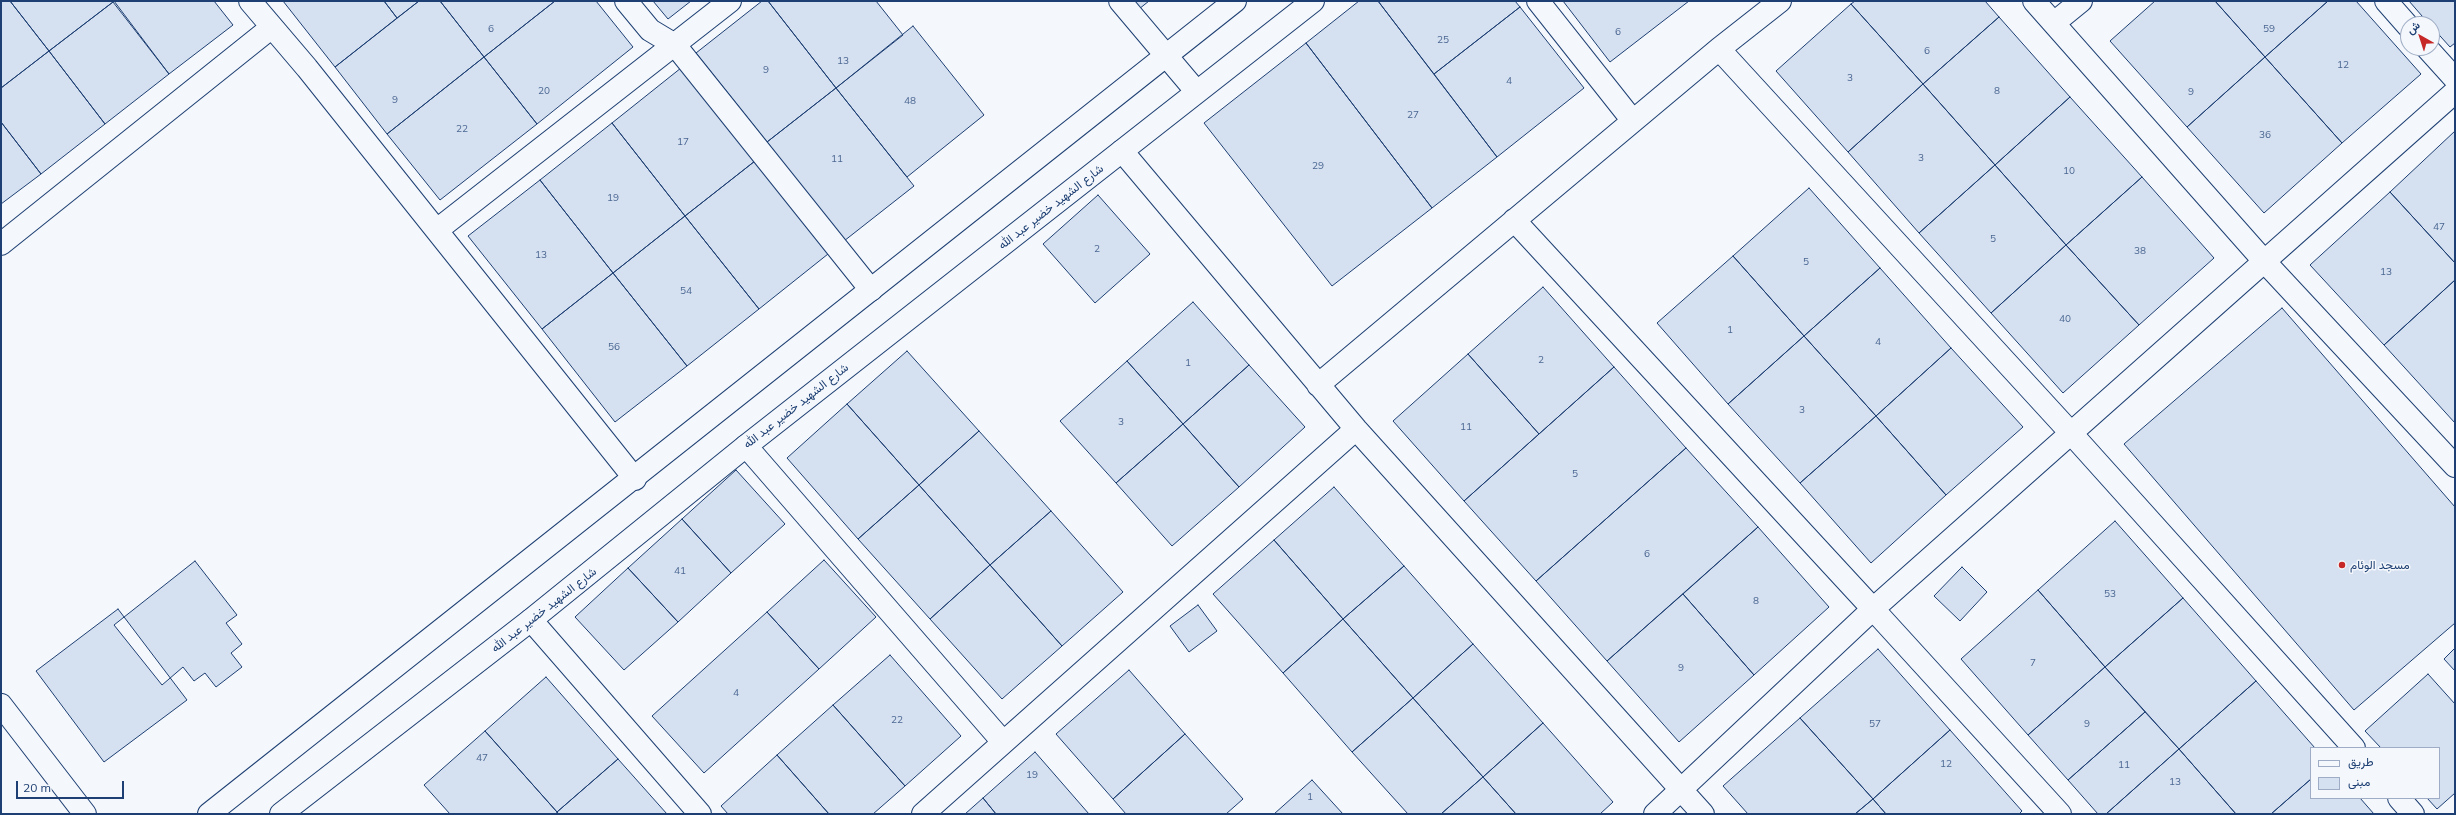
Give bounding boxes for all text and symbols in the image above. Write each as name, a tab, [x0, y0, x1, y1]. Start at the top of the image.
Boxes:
north arrow	[2400, 16, 2440, 56]
text: ش	[2404, 18, 2423, 37]
house number: 6	[488, 23, 494, 35]
house number: 59	[2263, 23, 2275, 35]
house number: 6	[1615, 26, 1621, 38]
house number: 25	[1437, 34, 1449, 46]
house number: 6	[1924, 45, 1930, 57]
house number: 13	[837, 55, 849, 67]
house number: 12	[2337, 59, 2349, 71]
house number: 9	[763, 64, 769, 76]
house number: 3	[1847, 72, 1853, 84]
house number: 4	[1506, 75, 1512, 87]
house number: 20	[538, 85, 550, 97]
house number: 8	[1994, 85, 2000, 97]
house number: 9	[2188, 86, 2194, 98]
house number: 9	[392, 94, 398, 106]
house number: 48	[904, 95, 916, 107]
house number: 27	[1407, 109, 1419, 121]
house number: 22	[456, 123, 468, 135]
house number: 36	[2259, 129, 2271, 141]
house number: 17	[677, 136, 689, 148]
house number: 3	[1918, 152, 1924, 164]
house number: 11	[831, 153, 843, 165]
house number: 29	[1312, 160, 1324, 172]
street label: شارع الشهيد خضير عبد الله	[996, 161, 1106, 253]
house number: 10	[2063, 165, 2075, 177]
house number: 19	[607, 192, 619, 204]
house number: 47	[2433, 221, 2445, 233]
house number: 5	[1990, 233, 1996, 245]
house number: 2	[1094, 243, 1100, 255]
house number: 38	[2134, 245, 2146, 257]
house number: 13	[535, 249, 547, 261]
house number: 5	[1803, 256, 1809, 268]
house number: 13	[2380, 266, 2392, 278]
house number: 54	[680, 285, 692, 297]
house number: 40	[2059, 313, 2071, 325]
house number: 1	[1727, 324, 1733, 336]
house number: 4	[1875, 336, 1881, 348]
house number: 56	[608, 341, 620, 353]
house number: 2	[1538, 354, 1544, 366]
house number: 1	[1185, 357, 1191, 369]
street label: شارع الشهيد خضير عبد الله	[741, 360, 851, 452]
house number: 3	[1799, 404, 1805, 416]
house number: 3	[1118, 416, 1124, 428]
house number: 11	[1460, 421, 1472, 433]
house number: 5	[1572, 468, 1578, 480]
house number: 6	[1644, 548, 1650, 560]
place label: مسجد الوئام	[2350, 558, 2410, 572]
marker: مسجد الوئام	[2337, 560, 2347, 570]
street label: شارع الشهيد خضير عبد الله	[489, 564, 599, 656]
house number: 41	[674, 565, 686, 577]
house number: 53	[2104, 588, 2116, 600]
house number: 8	[1753, 595, 1759, 607]
house number: 7	[2030, 657, 2036, 669]
house number: 9	[1678, 662, 1684, 674]
house number: 4	[733, 687, 739, 699]
house number: 22	[891, 714, 903, 726]
house number: 57	[1869, 718, 1881, 730]
house number: 9	[2084, 718, 2090, 730]
legend	[2310, 747, 2440, 799]
house number: 47	[476, 752, 488, 764]
text: طريق	[2348, 754, 2373, 769]
house number: 12	[1940, 758, 1952, 770]
house number: 11	[2118, 759, 2130, 771]
house number: 19	[1026, 769, 1038, 781]
scale bar	[18, 773, 126, 799]
text: مبنى	[2348, 774, 2370, 789]
house number: 13	[2169, 776, 2181, 788]
text: 20 m	[23, 780, 51, 795]
house number: 1	[1307, 791, 1313, 803]

